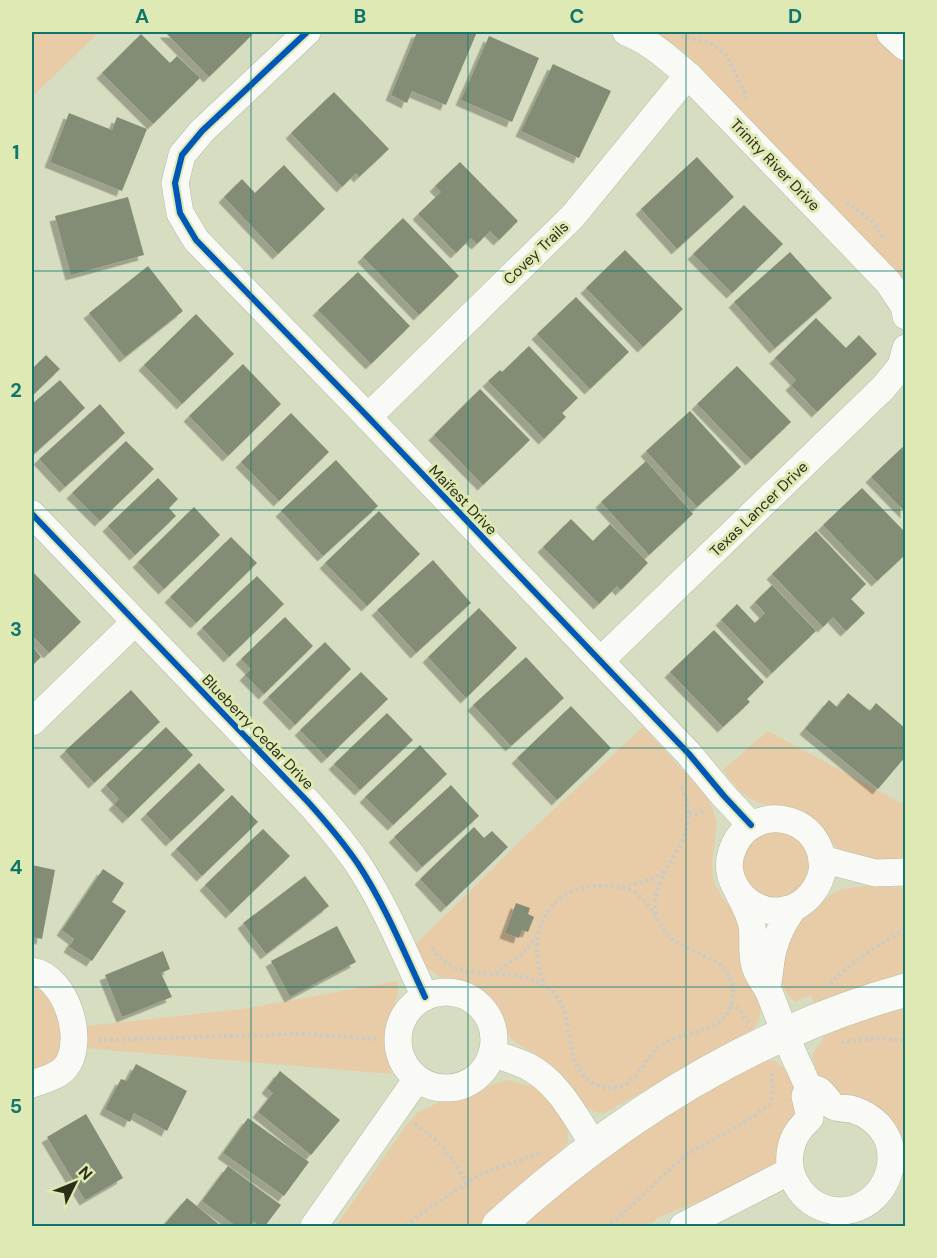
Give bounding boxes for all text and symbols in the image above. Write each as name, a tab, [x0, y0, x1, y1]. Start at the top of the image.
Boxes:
text: A	[135, 3, 149, 29]
text: B	[354, 3, 366, 29]
text: C	[570, 3, 584, 29]
text: D	[788, 3, 802, 29]
street label: Trinity River Drive	[726, 115, 824, 215]
text: 1	[12, 139, 20, 165]
street label: Covey Trails	[499, 217, 573, 289]
text: 2	[10, 377, 22, 403]
street label: Texas Lancer Drive	[706, 457, 812, 561]
street label: Maifest Drive	[424, 461, 502, 539]
text: 3	[10, 616, 22, 642]
street label: Blueberry Cedar Drive	[198, 670, 318, 794]
text: 4	[10, 854, 23, 880]
text: 5	[10, 1093, 22, 1119]
north arrow	[45, 1153, 105, 1213]
text: N	[74, 1162, 97, 1185]

